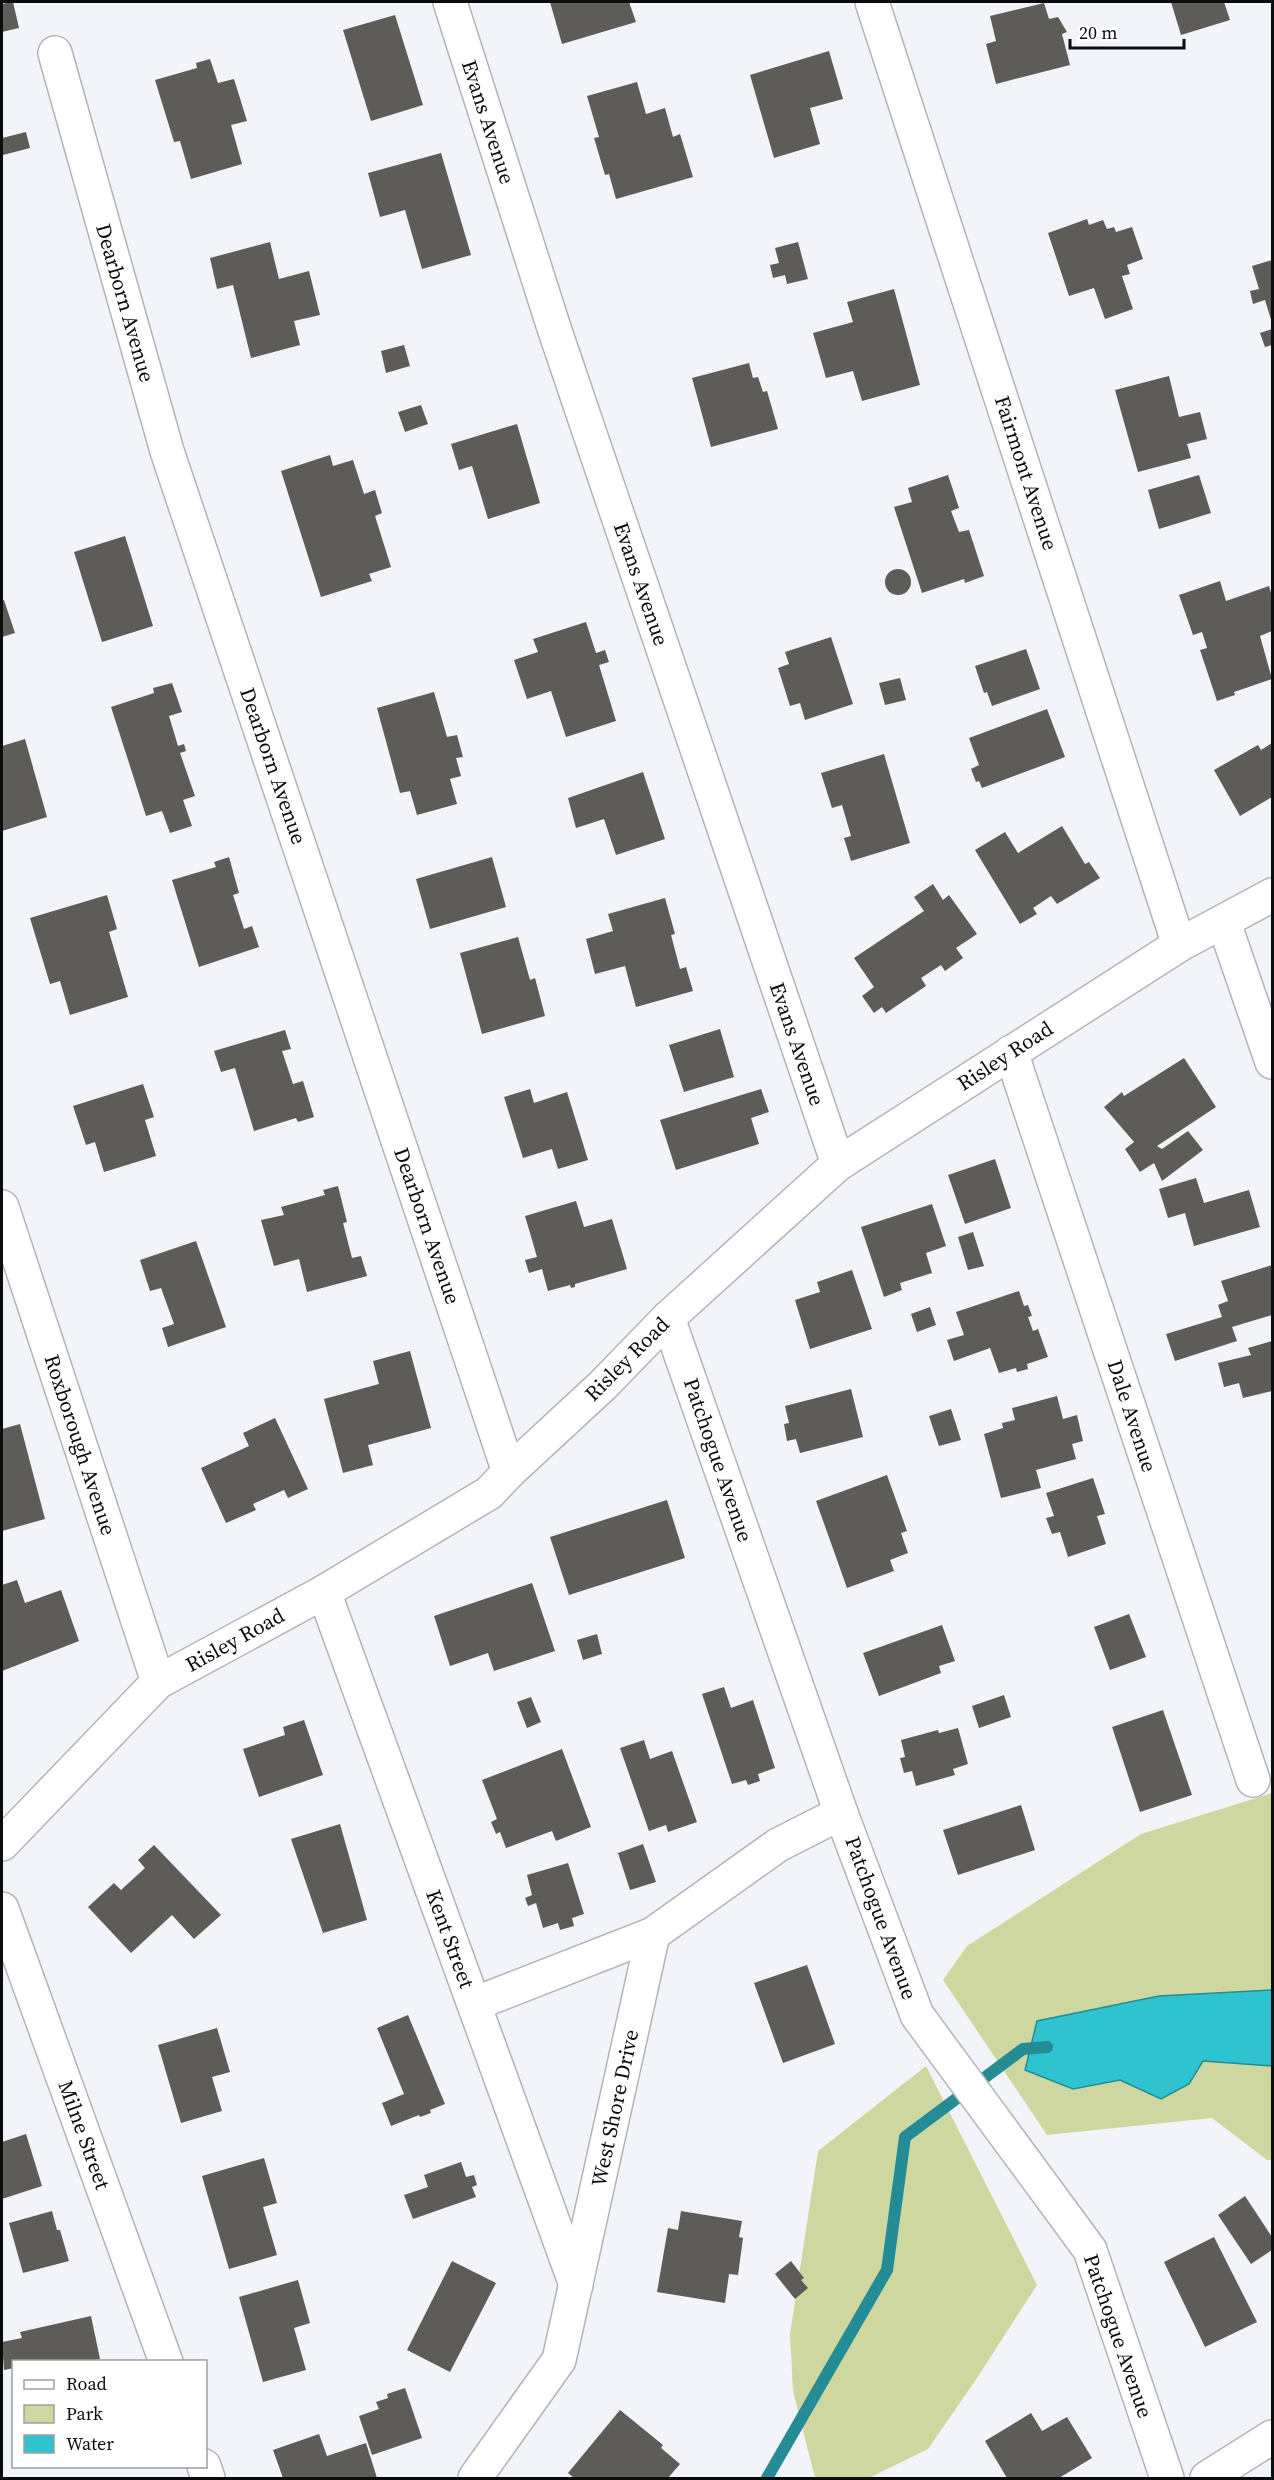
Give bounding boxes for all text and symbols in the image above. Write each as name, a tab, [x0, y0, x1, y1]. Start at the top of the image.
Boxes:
scale bar	[1070, 12, 1184, 50]
text: 20 m	[1079, 20, 1117, 45]
street label: Evans Avenue	[455, 56, 522, 188]
street label: Dearborn Avenue	[89, 220, 162, 386]
street label: Fairmont Avenue	[988, 392, 1065, 554]
street label: Evans Avenue	[607, 518, 676, 649]
street label: Dearborn Avenue	[233, 684, 314, 848]
street label: Evans Avenue	[763, 978, 832, 1109]
street label: Risley Road	[951, 1014, 1058, 1097]
street label: Dearborn Avenue	[387, 1144, 468, 1308]
street label: Risley Road	[578, 1310, 675, 1407]
street label: Roxborough Avenue	[38, 1351, 123, 1539]
street label: Dale Avenue	[1101, 1356, 1164, 1476]
street label: Patchogue Avenue	[677, 1374, 760, 1546]
street label: Risley Road	[180, 1600, 289, 1679]
street label: Patchogue Avenue	[839, 1832, 924, 2003]
street label: Kent Street	[419, 1886, 482, 1992]
street label: West Shore Drive	[584, 2027, 645, 2189]
street label: Milne Street	[51, 2076, 118, 2194]
street label: Patchogue Avenue	[1077, 2250, 1160, 2422]
legend	[12, 2360, 207, 2468]
text: Road	[66, 2371, 107, 2396]
text: Park	[66, 2401, 103, 2426]
text: Water	[66, 2431, 114, 2456]

